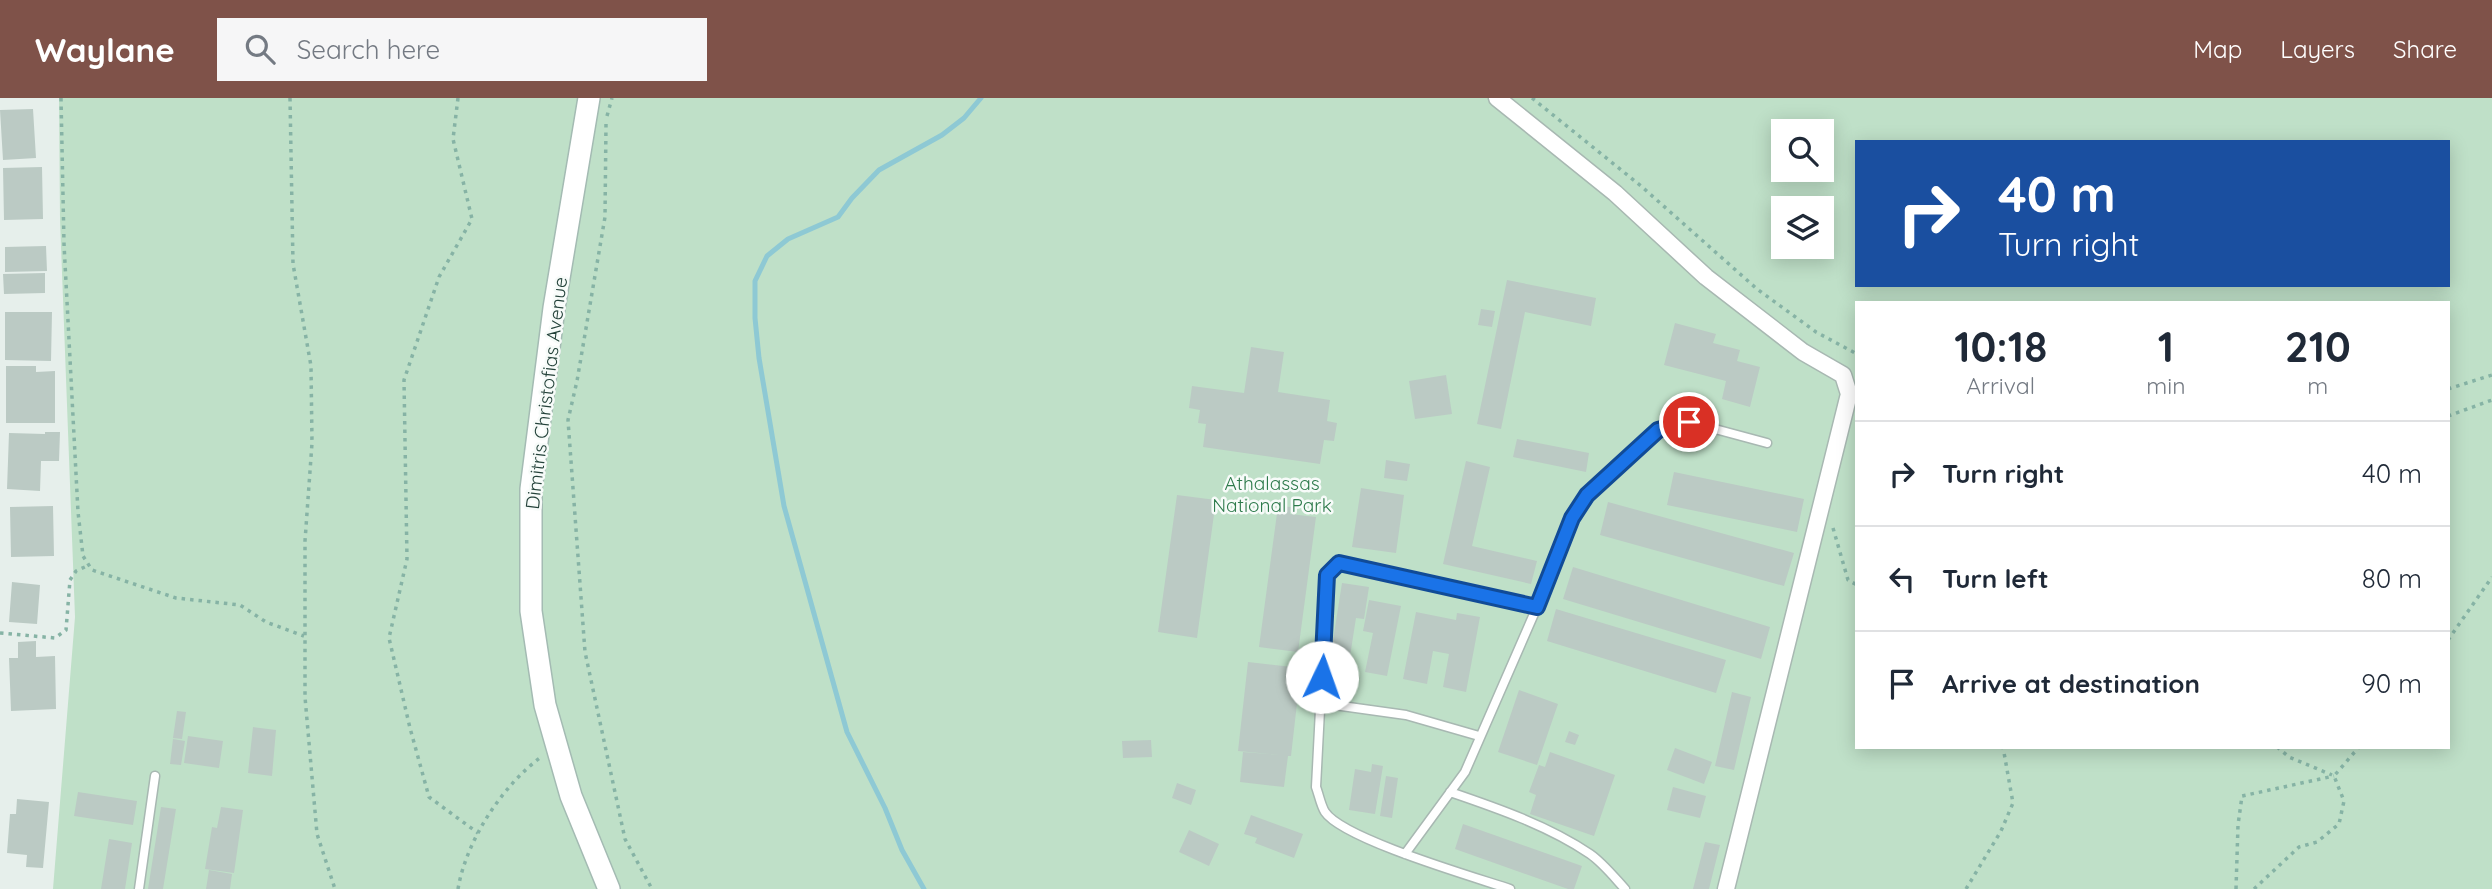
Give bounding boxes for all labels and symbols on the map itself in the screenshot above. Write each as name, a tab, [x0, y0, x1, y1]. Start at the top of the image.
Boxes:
street label: Dimitris Christofias Avenue	[520, 275, 572, 511]
pin	[1659, 392, 1719, 452]
park label: Athalassas National Park	[1212, 471, 1332, 517]
position arrow	[1285, 640, 1359, 714]

